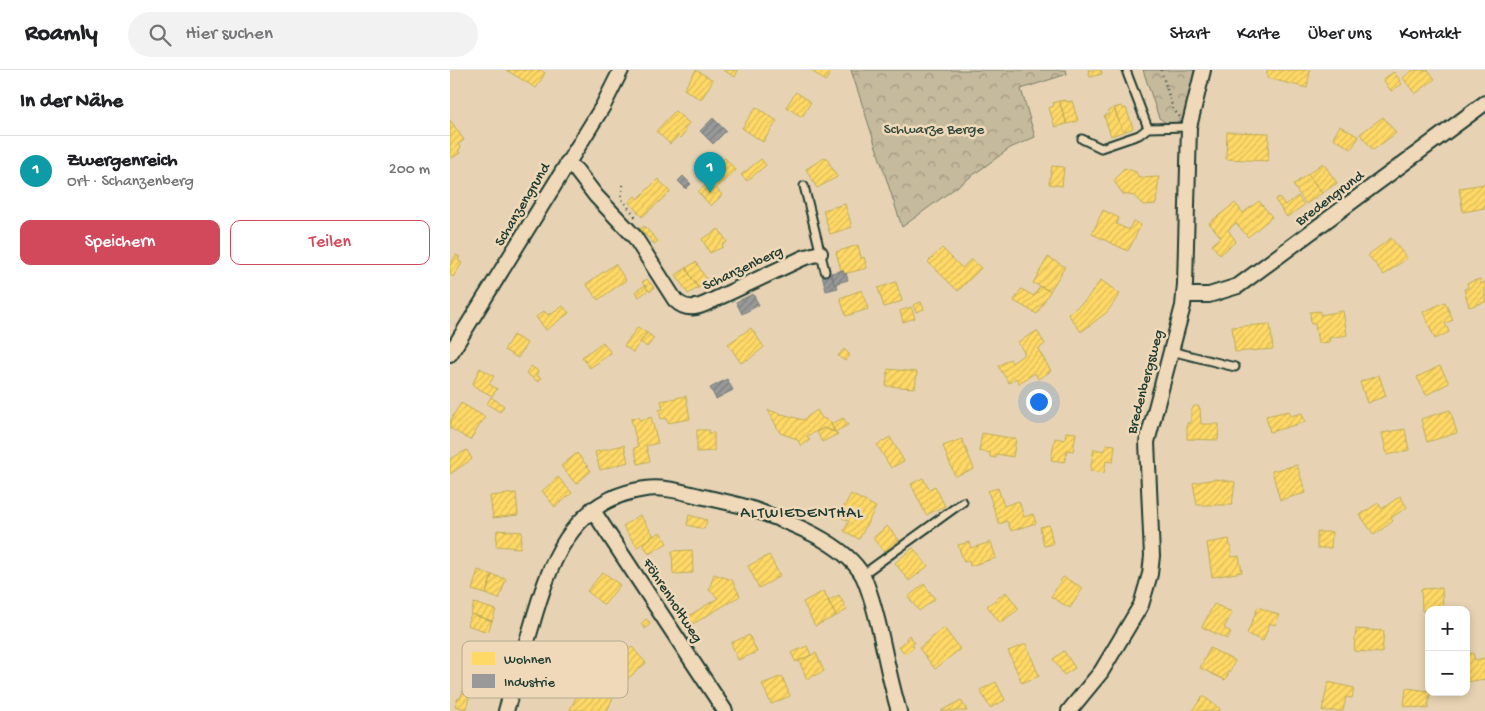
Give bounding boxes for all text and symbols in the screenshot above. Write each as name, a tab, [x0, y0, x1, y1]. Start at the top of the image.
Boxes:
search box	[128, 12, 478, 57]
text: Roamly	[25, 20, 98, 49]
icon: search	[146, 21, 174, 49]
text: Hier suchen	[186, 23, 273, 46]
text: Start	[1170, 24, 1209, 45]
text: Karte	[1237, 24, 1280, 45]
text: Über uns	[1308, 24, 1371, 45]
text: Kontakt	[1399, 24, 1460, 45]
text: In der Nähe	[20, 90, 123, 115]
park label: Schwarze Berge	[884, 121, 984, 139]
text: Zwergenreich	[67, 150, 178, 173]
pin: 1	[694, 152, 726, 193]
street label: Schanzengrund	[491, 159, 556, 250]
text: 1	[33, 161, 39, 180]
text: 200 m	[389, 161, 430, 180]
street label: Bredengrund	[1291, 167, 1369, 231]
text: Ort · Schanzenberg	[67, 173, 194, 192]
button: Speichern	[20, 220, 220, 265]
button: Teilen	[230, 220, 430, 265]
street label: Schanzenberg	[700, 243, 786, 295]
street label: Bredenbergsweg	[1123, 328, 1169, 437]
your location	[1026, 389, 1052, 415]
district label: ALTWIEDENTHAL	[740, 505, 864, 524]
street label: Föhrenholtweg	[638, 555, 706, 647]
map controls	[1425, 606, 1470, 696]
button: +	[1425, 606, 1470, 651]
legend	[462, 641, 628, 698]
button: −	[1425, 651, 1470, 696]
text: Wohnen	[504, 652, 552, 669]
text: Industrie	[504, 675, 556, 692]

